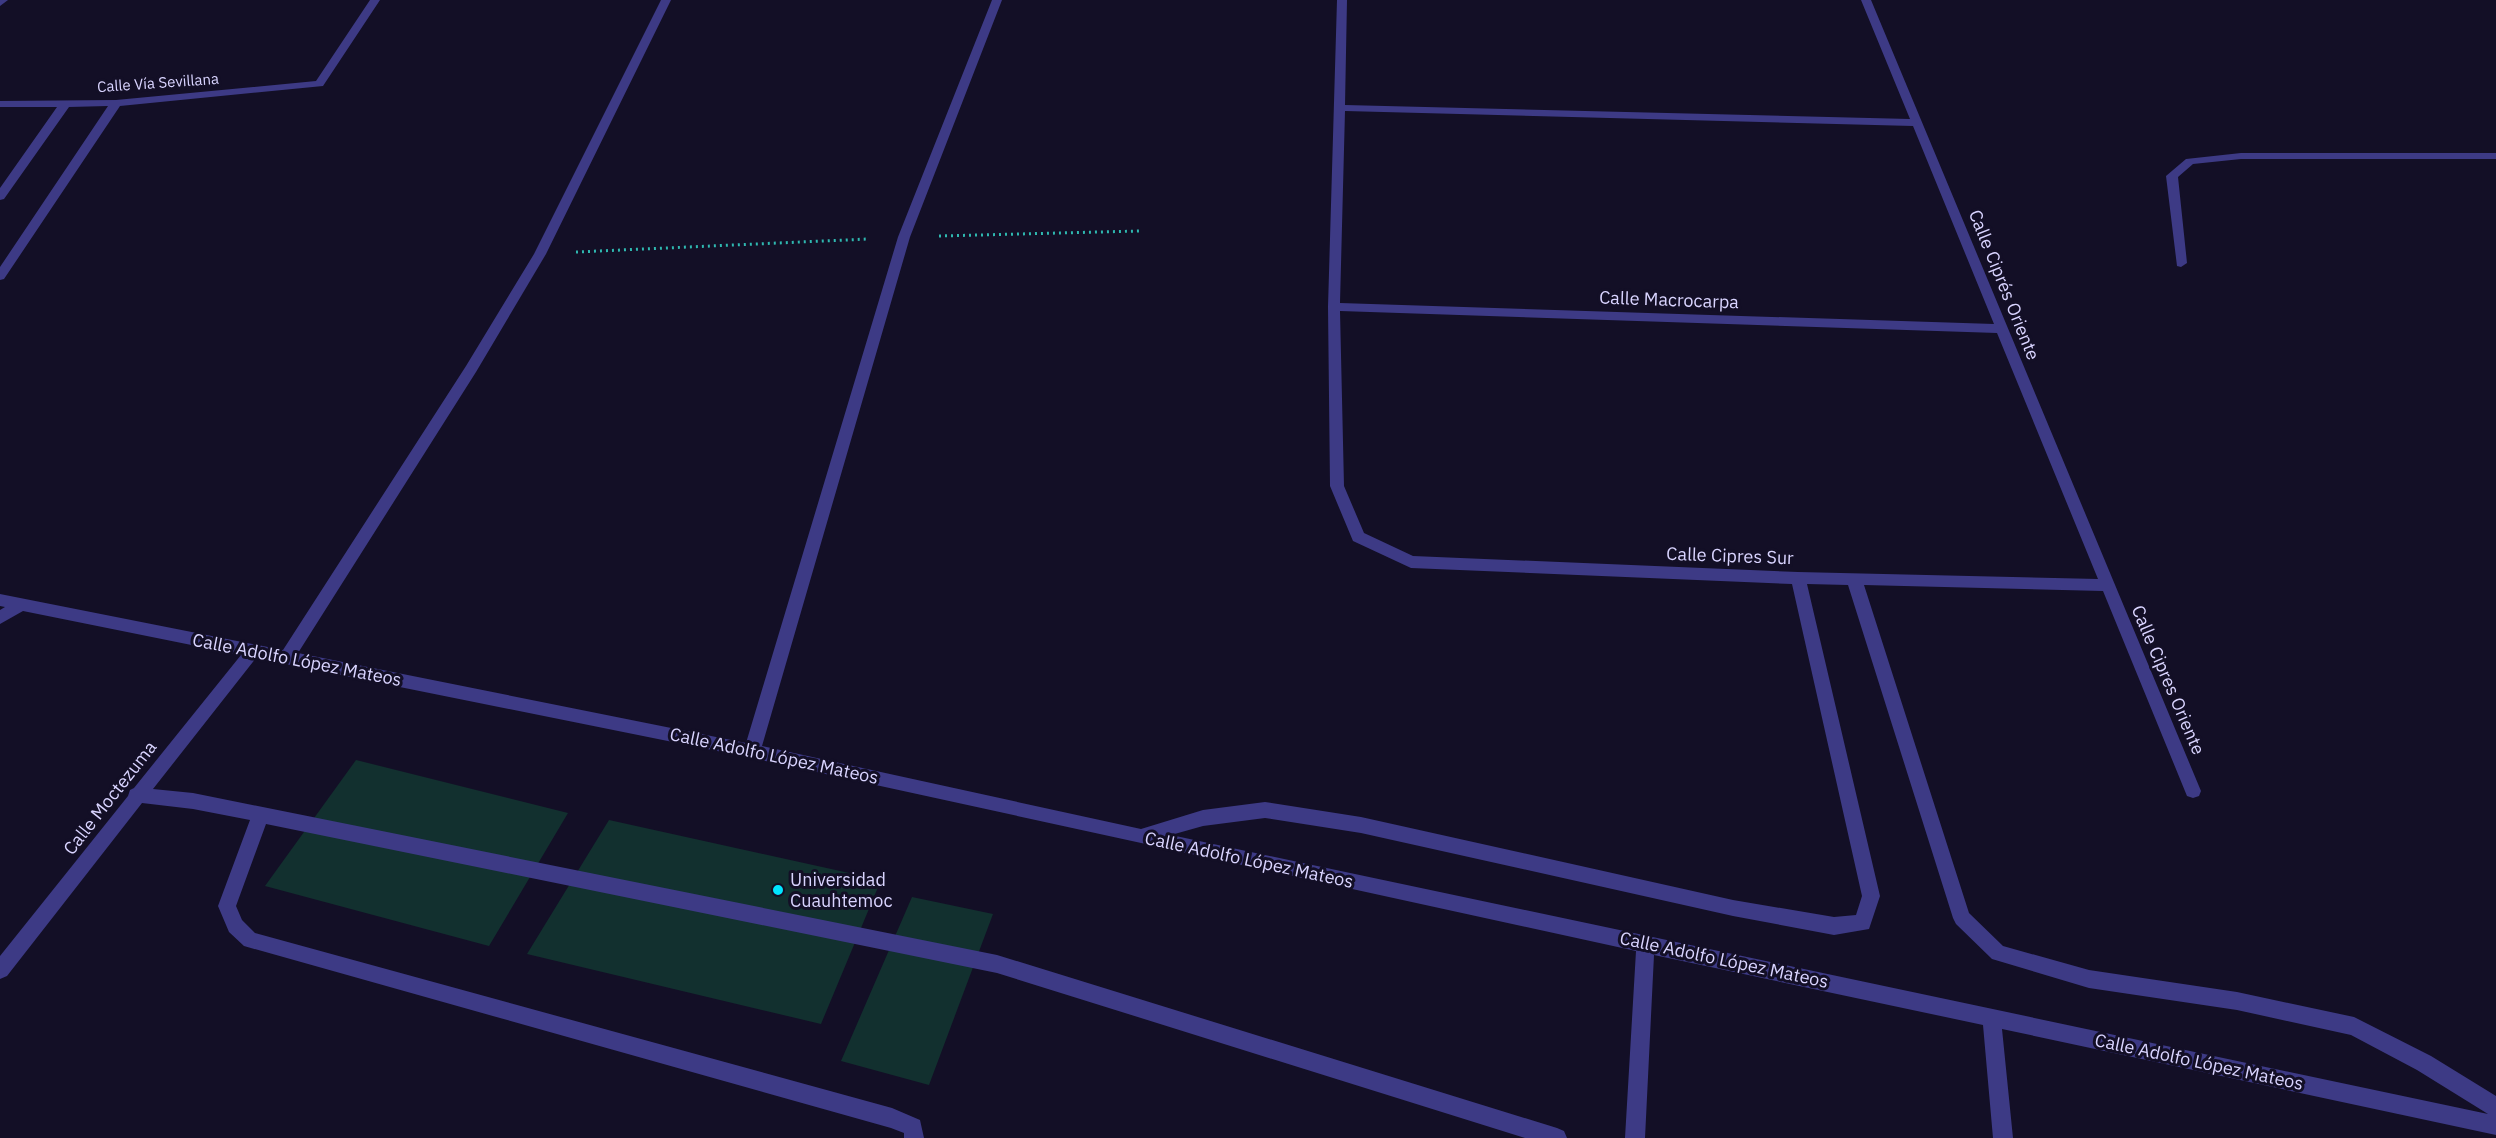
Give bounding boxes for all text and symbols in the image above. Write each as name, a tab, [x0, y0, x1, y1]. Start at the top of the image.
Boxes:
street label: Calle Vía Sevillana	[96, 69, 220, 96]
street label: Calle Ciprés Oriente	[1964, 206, 2045, 364]
street label: Calle Macrocarpa	[1599, 286, 1740, 313]
street label: Calle Cipres Sur	[1666, 542, 1794, 569]
street label: Calle Cipres Oriente	[2127, 602, 2210, 758]
street label: Calle Adolfo López Mateos	[191, 628, 404, 691]
street label: Calle Adolfo López Mateos	[668, 722, 880, 789]
street label: Calle Moctezuma	[58, 736, 161, 859]
street label: Calle Adolfo López Mateos	[1143, 826, 1355, 893]
place label: Universidad Cuauhtemoc	[790, 868, 892, 912]
marker: Universidad Cuauhtemoc	[771, 883, 785, 897]
street label: Calle Adolfo López Mateos	[1618, 926, 1830, 993]
street label: Calle Adolfo López Mateos	[2093, 1028, 2305, 1095]

